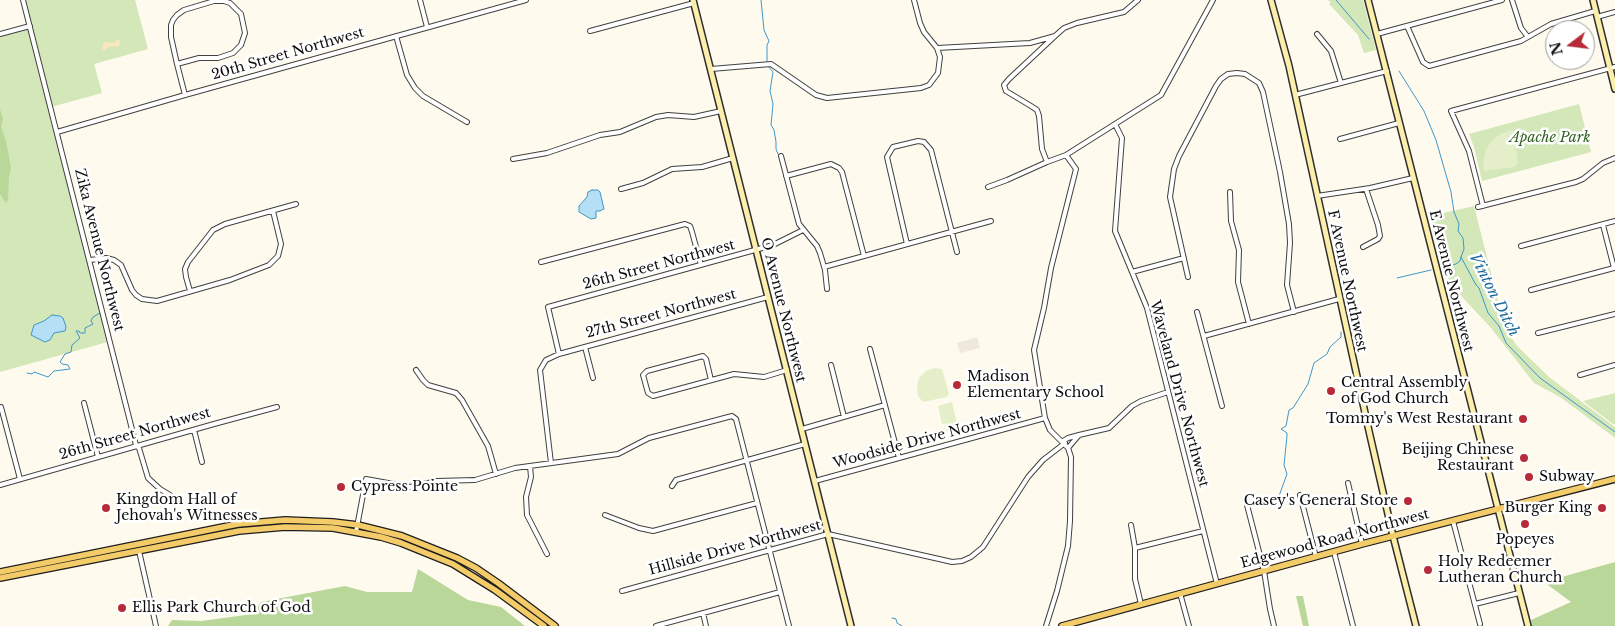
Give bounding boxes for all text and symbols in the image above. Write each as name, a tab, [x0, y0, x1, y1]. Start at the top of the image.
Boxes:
north arrow	[1545, 20, 1595, 70]
street label: 20th Street Northwest	[210, 24, 366, 84]
text: N	[1546, 40, 1567, 57]
park label: Apache Park	[1510, 130, 1590, 146]
street label: Zika Avenue Northwest	[71, 167, 127, 333]
street label: F Avenue Northwest	[1324, 208, 1370, 354]
street label: E Avenue Northwest	[1425, 208, 1477, 354]
street label: O Avenue Northwest	[757, 236, 809, 384]
street label: 26th Street Northwest	[581, 237, 737, 293]
water label: Vinton Ditch	[1465, 250, 1523, 340]
street label: 27th Street Northwest	[584, 286, 738, 342]
street label: Waveland Drive Northwest	[1146, 299, 1212, 489]
place label: Madison Elementary School	[967, 369, 1104, 402]
place label: Central Assembly of God Church	[1341, 375, 1467, 408]
marker: Madison Elementary School	[951, 379, 963, 391]
marker: Central Assembly of God Church	[1325, 385, 1337, 397]
street label: 26th Street Northwest	[57, 404, 213, 464]
street label: Woodside Drive Northwest	[831, 406, 1023, 472]
place label: Tommy's West Restaurant	[1326, 411, 1513, 427]
marker: Tommy's West Restaurant	[1517, 413, 1529, 425]
place label: Beijing Chinese Restaurant	[1402, 442, 1514, 474]
marker: Beijing Chinese Restaurant	[1518, 452, 1530, 464]
place label: Subway	[1539, 469, 1595, 485]
marker: Subway	[1523, 471, 1535, 483]
place label: Cypress Pointe	[351, 479, 458, 495]
marker: Cypress Pointe	[335, 481, 347, 493]
place label: Kingdom Hall of Jehovah's Witnesses	[116, 492, 258, 524]
place label: Casey's General Store	[1244, 493, 1398, 509]
marker: Casey's General Store	[1402, 495, 1414, 507]
place label: Burger King	[1505, 500, 1592, 516]
marker: Kingdom Hall of Jehovah's Witnesses	[100, 502, 112, 514]
marker: Burger King	[1596, 502, 1608, 514]
street label: Edgewood Road Northwest	[1239, 506, 1431, 572]
street label: Hillside Drive Northwest	[647, 517, 823, 579]
marker: Popeyes	[1519, 518, 1531, 530]
place label: Popeyes	[1496, 532, 1554, 548]
place label: Holy Redeemer Lutheran Church	[1438, 554, 1563, 586]
marker: Holy Redeemer Lutheran Church	[1422, 564, 1434, 576]
place label: Ellis Park Church of God	[132, 600, 311, 616]
marker: Ellis Park Church of God	[116, 602, 128, 614]

